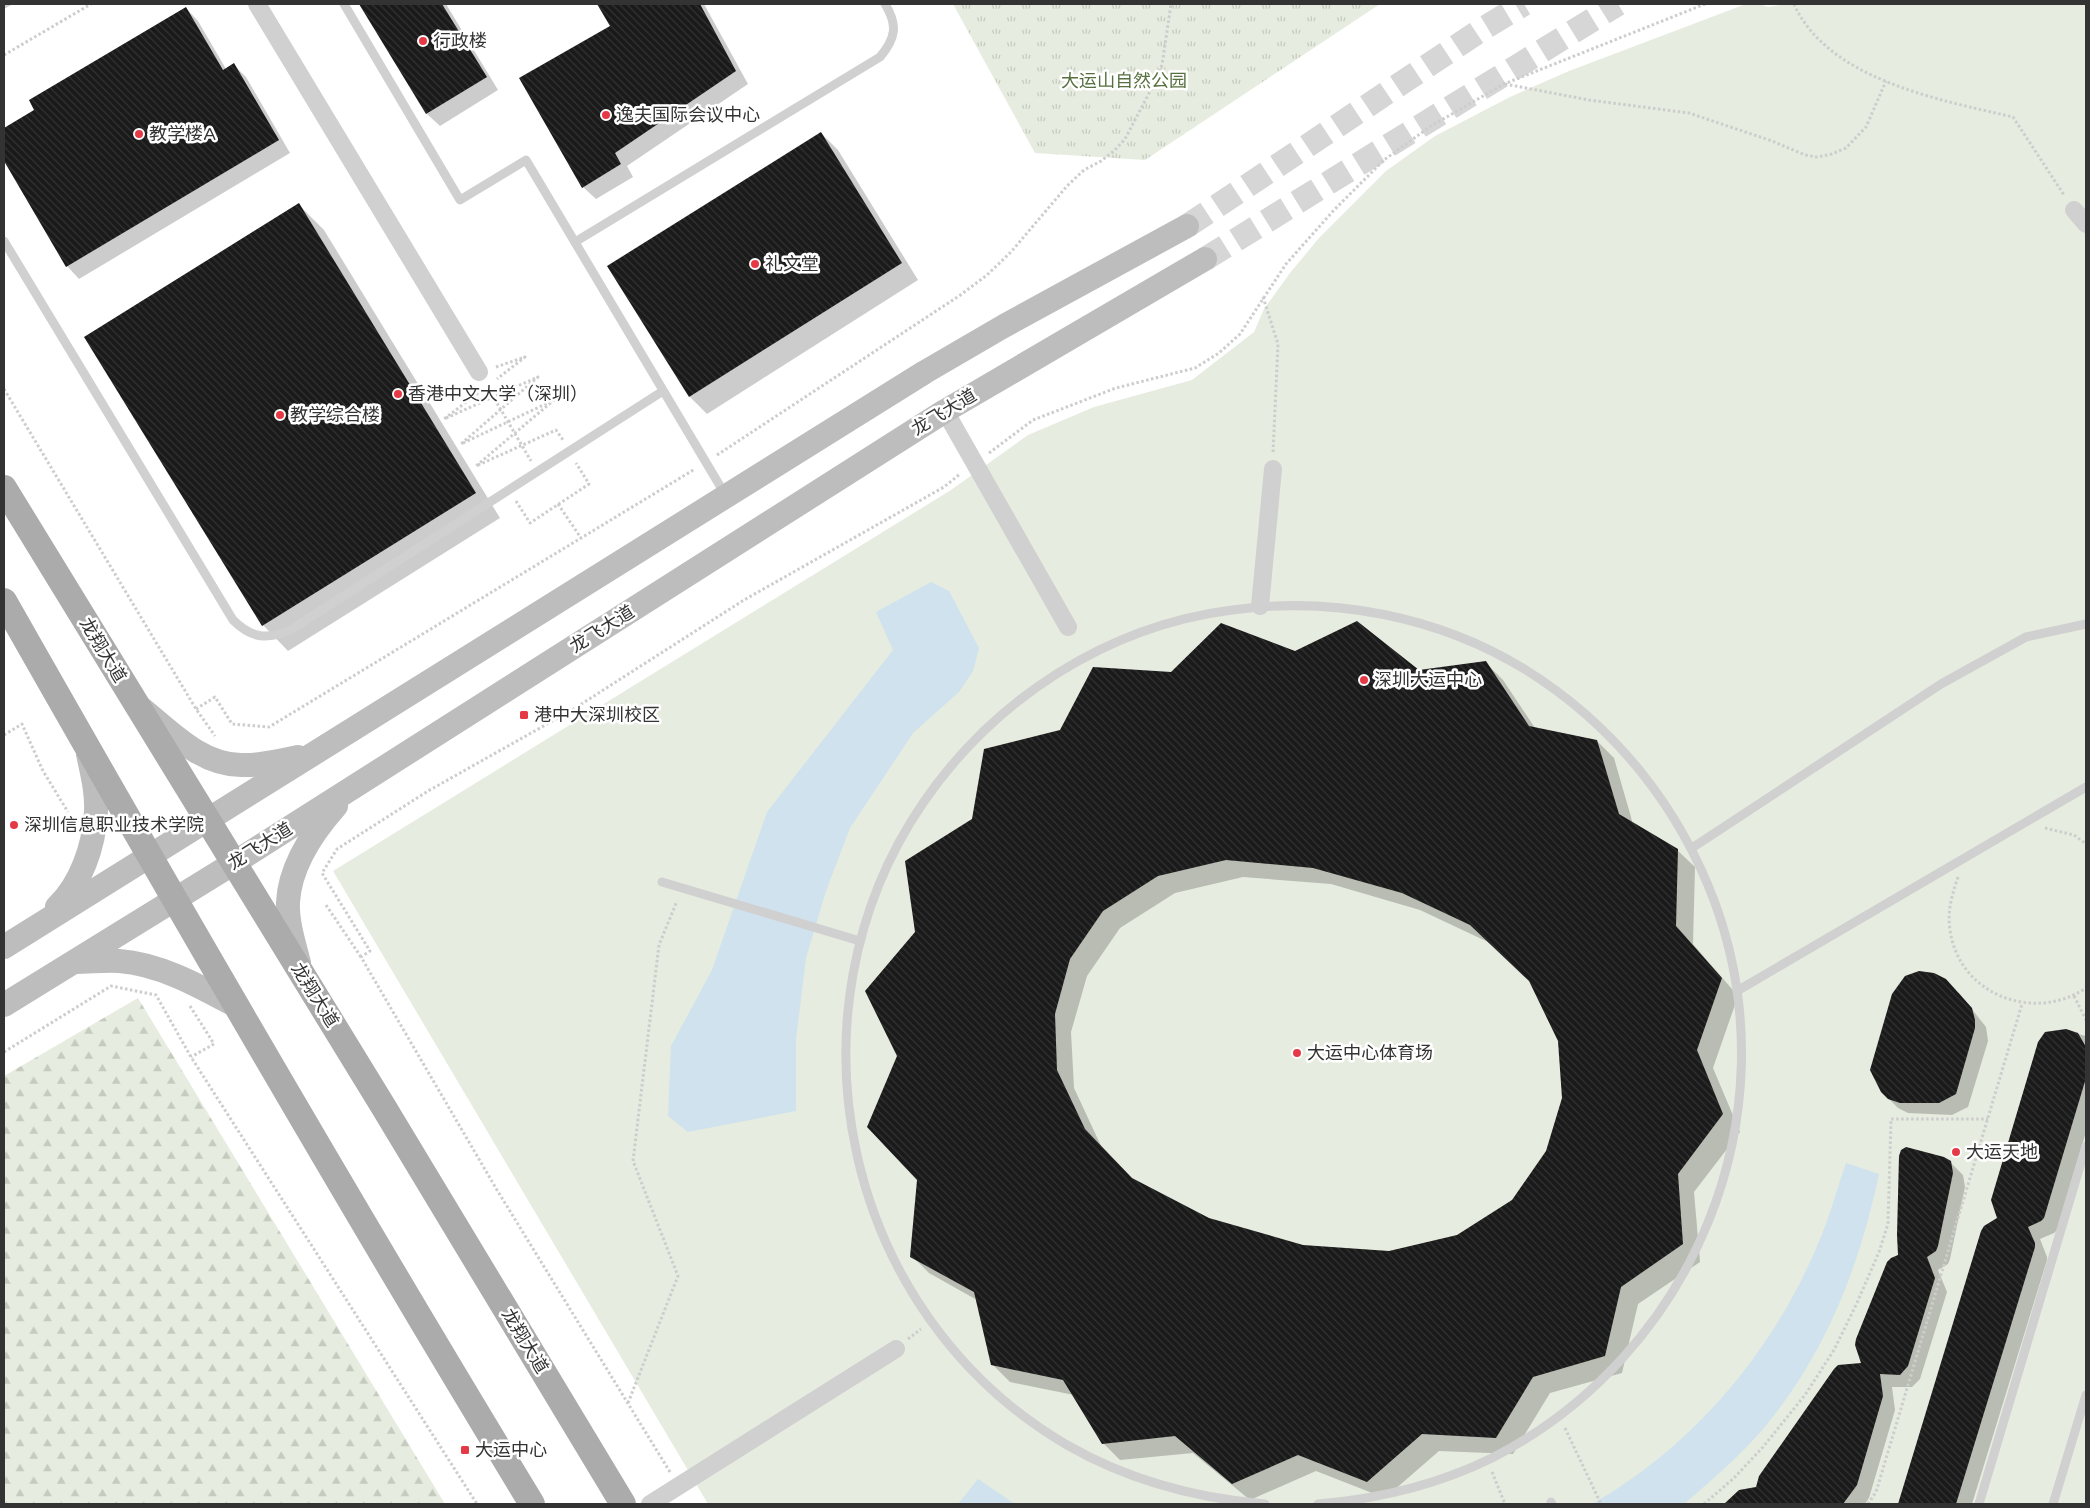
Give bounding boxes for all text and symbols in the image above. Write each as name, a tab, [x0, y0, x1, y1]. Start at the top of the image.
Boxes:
place label: 行政楼	[433, 30, 487, 52]
marker: 行政楼	[417, 35, 429, 47]
park label: 大运山自然公园	[1061, 70, 1187, 92]
place label: 逸夫国际会议中心	[616, 104, 760, 126]
marker: 逸夫国际会议中心	[600, 109, 612, 121]
place label: 教学楼A	[149, 123, 216, 145]
marker: 教学楼A	[133, 128, 145, 140]
place label: 礼文堂	[765, 253, 819, 275]
marker: 礼文堂	[749, 258, 761, 270]
place label: 香港中文大学（深圳）	[408, 383, 588, 405]
street label: 龙飞大道	[907, 384, 981, 440]
marker: 香港中文大学（深圳）	[392, 388, 404, 400]
place label: 教学综合楼	[290, 404, 380, 426]
marker: 教学综合楼	[274, 409, 286, 421]
street label: 龙飞大道	[566, 601, 638, 657]
street label: 龙翔大道	[75, 613, 131, 687]
place label: 深圳大运中心	[1374, 669, 1482, 691]
marker: 深圳大运中心	[1358, 674, 1370, 686]
place label: 港中大深圳校区	[534, 704, 660, 726]
marker: 港中大深圳校区	[518, 709, 530, 721]
place label: 深圳信息职业技术学院	[24, 814, 204, 836]
street label: 龙飞大道	[224, 818, 296, 874]
marker: 深圳信息职业技术学院	[8, 819, 20, 831]
street label: 龙翔大道	[287, 959, 343, 1031]
place label: 大运中心体育场	[1307, 1042, 1433, 1064]
marker: 大运中心体育场	[1291, 1047, 1303, 1059]
place label: 大运天地	[1966, 1141, 2038, 1163]
marker: 大运天地	[1950, 1146, 1962, 1158]
street label: 龙翔大道	[497, 1304, 553, 1378]
place label: 大运中心	[475, 1439, 547, 1461]
marker: 大运中心	[459, 1444, 471, 1456]

